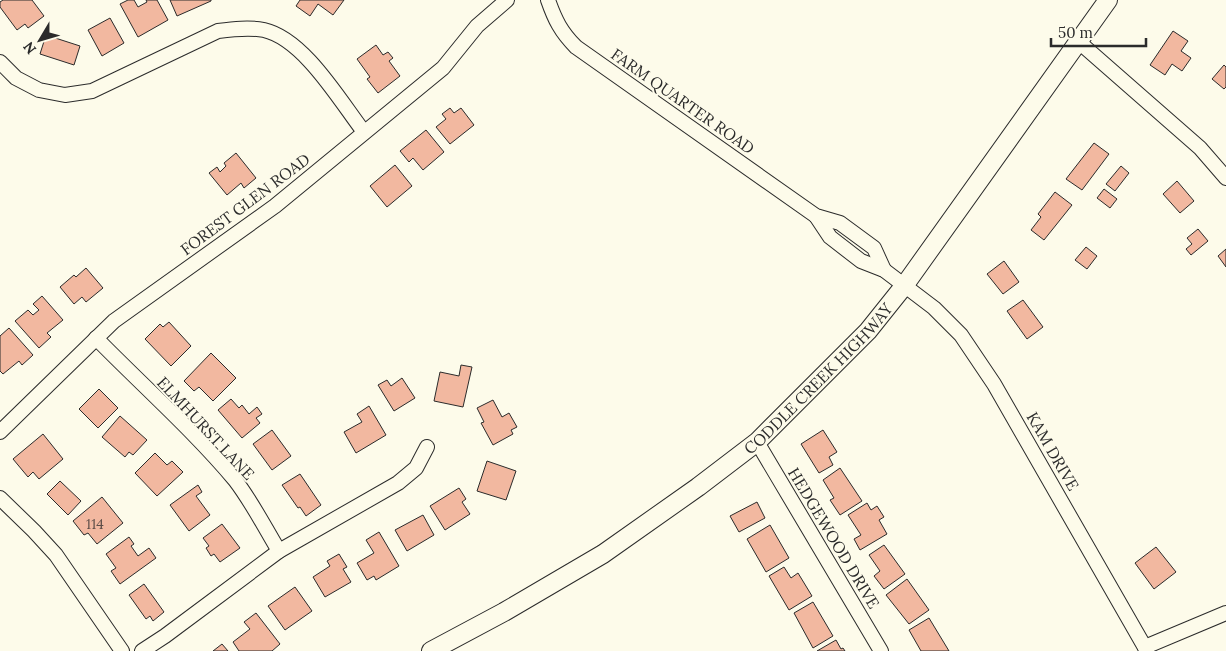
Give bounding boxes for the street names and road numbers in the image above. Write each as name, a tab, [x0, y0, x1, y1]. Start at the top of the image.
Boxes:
street label: FARM QUARTER ROAD	[607, 44, 759, 158]
street label: FOREST GLEN ROAD	[176, 149, 314, 259]
street label: CODDLE CREEK HIGHWAY	[740, 298, 897, 458]
street label: ELMHURST LANE	[153, 372, 259, 484]
street label: KAM DRIVE	[1022, 408, 1084, 494]
street label: HEDGEWOOD DRIVE	[784, 464, 884, 612]

